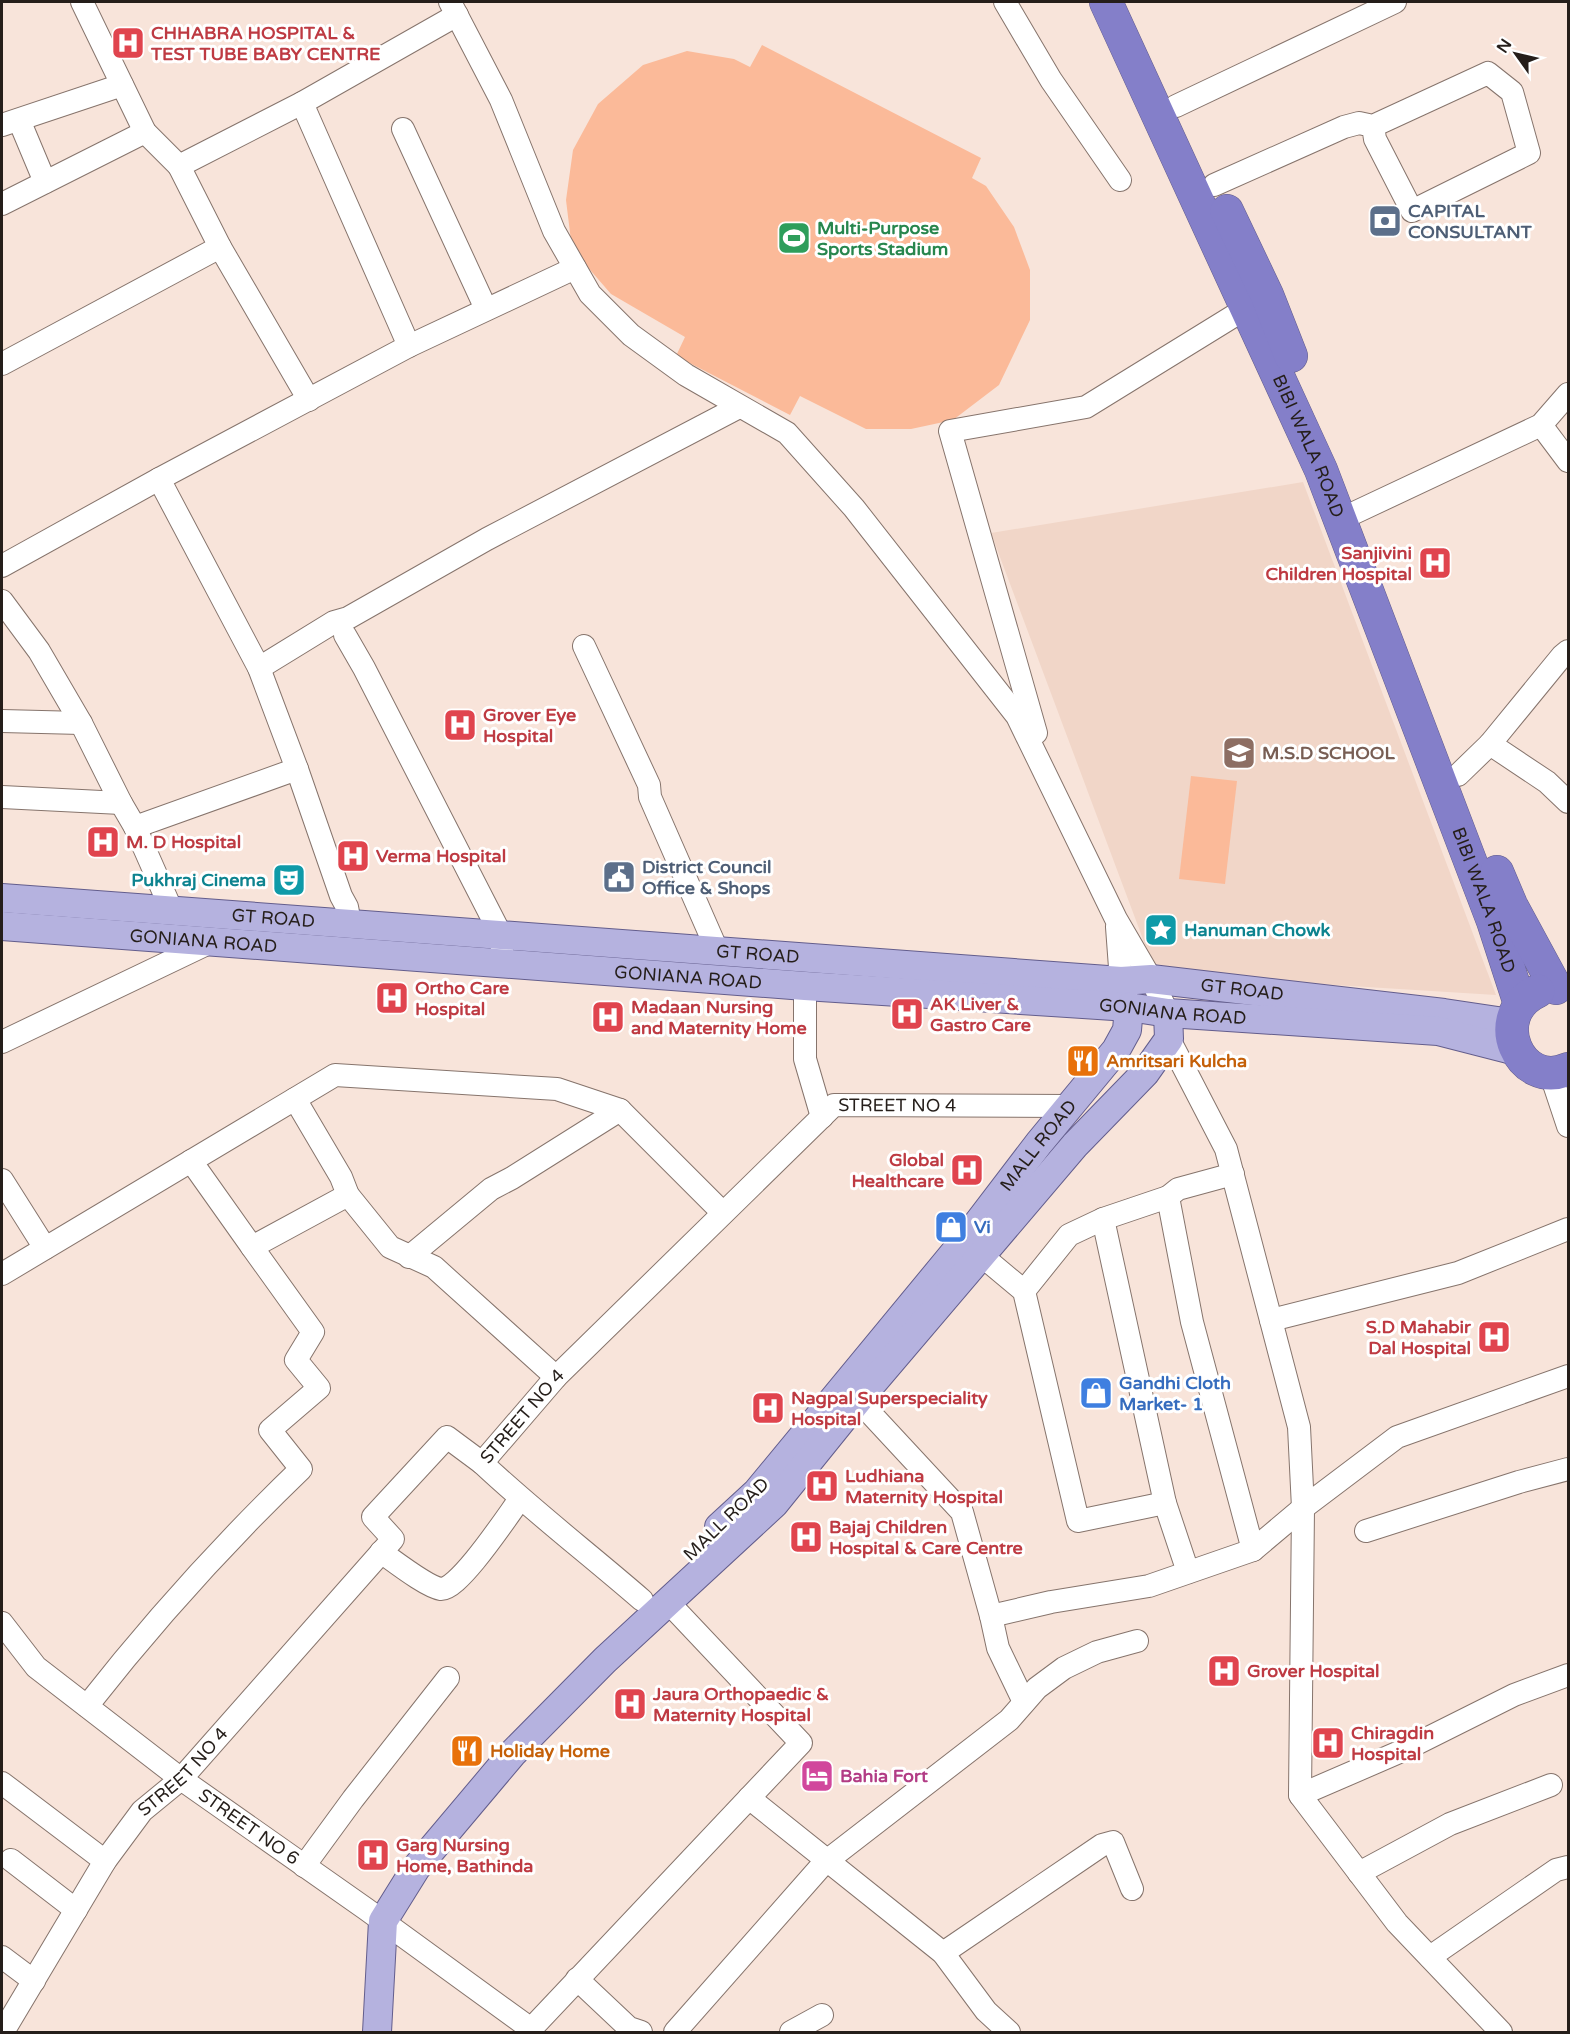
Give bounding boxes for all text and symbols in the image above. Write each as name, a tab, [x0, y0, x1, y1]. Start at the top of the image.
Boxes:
place label: CHHABRA HOSPITAL & TEST TUBE BABY CENTRE	[150, 22, 381, 65]
north arrow	[1486, 24, 1546, 84]
hospital icon: CHHABRA HOSPITAL & TEST TUBE BABY CENTRE	[110, 25, 146, 61]
text: N	[1493, 35, 1516, 57]
place label: CAPITAL CONSULTANT	[1408, 200, 1533, 243]
bank icon: CAPITAL CONSULTANT	[1367, 203, 1403, 239]
place label: Multi-Purpose Sports Stadium	[817, 217, 948, 260]
sports icon: Multi-Purpose Sports Stadium	[776, 220, 812, 256]
street label: BIBI WALA ROAD	[1268, 371, 1349, 521]
place label: Sanjivini Children Hospital	[1266, 542, 1412, 585]
hospital icon: Sanjivini Children Hospital	[1417, 545, 1453, 581]
place label: Grover Eye Hospital	[483, 704, 576, 747]
hospital icon: Grover Eye Hospital	[442, 707, 478, 743]
school or university icon: M.S.D SCHOOL	[1221, 735, 1257, 771]
place label: M.S.D SCHOOL	[1262, 742, 1395, 764]
hospital icon: M. D Hospital	[85, 824, 121, 860]
street label: BIBI WALA ROAD	[1447, 824, 1520, 976]
place label: M. D Hospital	[126, 831, 241, 853]
hospital icon: Verma Hospital	[335, 838, 371, 874]
place label: Verma Hospital	[376, 845, 506, 867]
place label: District Council Office & Shops	[642, 856, 771, 899]
public building icon: District Council Office & Shops	[601, 859, 637, 895]
theatre icon: Pukhraj Cinema	[271, 862, 307, 898]
place label: Pukhraj Cinema	[131, 869, 266, 891]
street label: GT ROAD	[231, 904, 316, 932]
place icon: Hanuman Chowk	[1143, 912, 1179, 948]
place label: Hanuman Chowk	[1184, 919, 1330, 941]
street label: GONIANA ROAD	[129, 925, 278, 958]
street label: GT ROAD	[715, 940, 800, 968]
street label: GONIANA ROAD	[613, 961, 763, 994]
street label: GT ROAD	[1200, 974, 1285, 1005]
place label: Ortho Care Hospital	[415, 977, 509, 1020]
hospital icon: Ortho Care Hospital	[374, 980, 410, 1016]
place label: AK Liver & Gastro Care	[930, 993, 1031, 1036]
street label: GONIANA ROAD	[1098, 994, 1247, 1029]
place label: Madaan Nursing and Maternity Home	[631, 996, 807, 1039]
hospital icon: AK Liver & Gastro Care	[889, 996, 925, 1032]
hospital icon: Madaan Nursing and Maternity Home	[590, 999, 626, 1035]
restaurant icon: Amritsari Kulcha	[1065, 1043, 1101, 1079]
place label: Amritsari Kulcha	[1106, 1050, 1247, 1072]
street label: STREET NO 4	[838, 1094, 956, 1117]
street label: MALL ROAD	[995, 1095, 1081, 1195]
place label: Global Healthcare	[852, 1149, 944, 1192]
hospital icon: Global Healthcare	[949, 1152, 985, 1188]
shop icon: Vi	[933, 1209, 969, 1245]
place label: Vi	[974, 1216, 991, 1238]
place label: S.D Mahabir Dal Hospital	[1366, 1316, 1472, 1359]
hospital icon: S.D Mahabir Dal Hospital	[1476, 1319, 1512, 1355]
street label: STREET NO 4	[475, 1364, 569, 1468]
place label: Gandhi Cloth Market- 1	[1119, 1372, 1231, 1415]
shop icon: Gandhi Cloth Market- 1	[1078, 1375, 1114, 1411]
place label: Nagpal Superspeciality Hospital	[791, 1387, 988, 1430]
hospital icon: Nagpal Superspeciality Hospital	[750, 1390, 786, 1426]
place label: Ludhiana Maternity Hospital	[845, 1465, 1003, 1508]
hospital icon: Ludhiana Maternity Hospital	[804, 1468, 840, 1504]
street label: MALL ROAD	[679, 1473, 773, 1565]
place label: Bajaj Children Hospital & Care Centre	[829, 1516, 1023, 1559]
hospital icon: Bajaj Children Hospital & Care Centre	[788, 1519, 824, 1555]
hospital icon: Grover Hospital	[1206, 1653, 1242, 1689]
place label: Grover Hospital	[1247, 1660, 1379, 1682]
place label: Jaura Orthopaedic & Maternity Hospital	[652, 1683, 829, 1726]
hospital icon: Jaura Orthopaedic & Maternity Hospital	[612, 1686, 648, 1722]
place label: Chiragdin Hospital	[1351, 1722, 1434, 1765]
street label: STREET NO 4	[133, 1723, 232, 1821]
hospital icon: Chiragdin Hospital	[1310, 1725, 1346, 1761]
restaurant icon: Holiday Home	[449, 1733, 485, 1769]
place label: Holiday Home	[490, 1740, 610, 1762]
hotel icon: Bahia Fort	[799, 1758, 835, 1794]
place label: Bahia Fort	[840, 1765, 928, 1787]
street label: STREET NO 6	[194, 1784, 304, 1870]
place label: Garg Nursing Home, Bathinda	[396, 1834, 533, 1877]
hospital icon: Garg Nursing Home, Bathinda	[355, 1837, 391, 1873]

